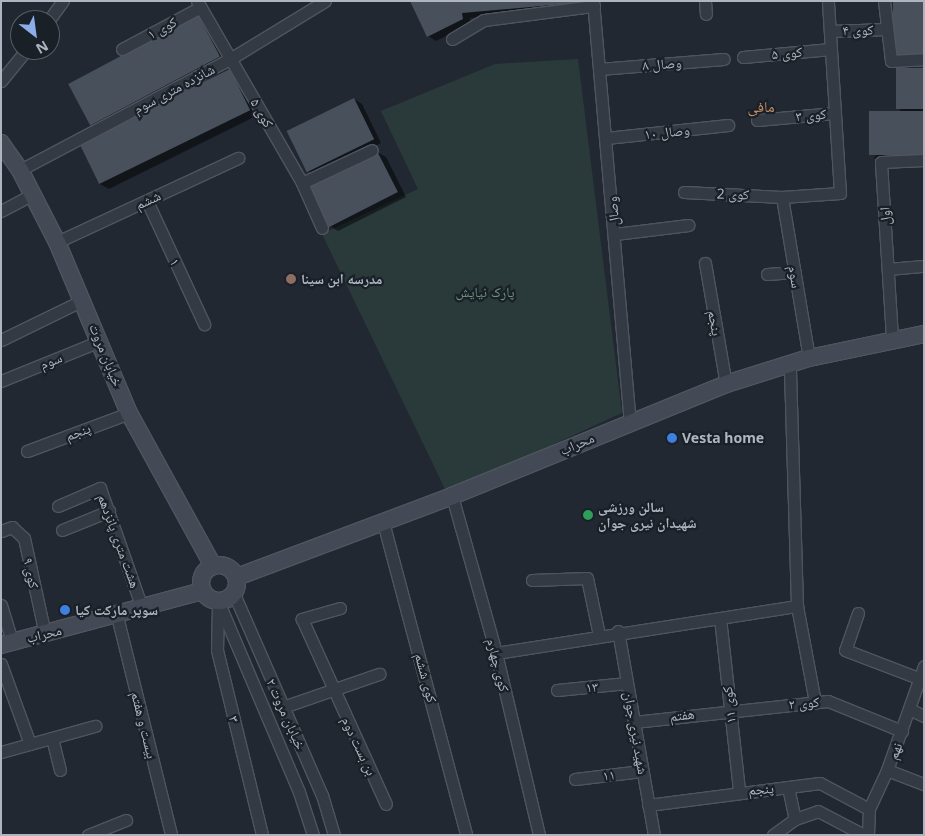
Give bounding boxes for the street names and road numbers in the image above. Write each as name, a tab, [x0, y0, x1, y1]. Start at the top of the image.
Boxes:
street label: کوی ۱	[144, 13, 180, 43]
street label: کوی ۴	[842, 21, 874, 39]
street label: کوی ۵	[771, 43, 803, 63]
street label: وصال ۸	[642, 54, 682, 74]
street label: شانزده متری سوم	[131, 61, 217, 117]
street label: کوی ۵	[247, 95, 277, 131]
street label: کوی ۳	[795, 105, 827, 125]
street label: وصال ۱۰	[643, 121, 691, 143]
street label: کوی 2	[716, 185, 750, 203]
street label: ششم	[133, 187, 163, 213]
street label: وصال	[603, 196, 623, 226]
street label: اول	[876, 206, 894, 226]
street label: ۱	[166, 256, 184, 268]
street label: سوم	[785, 265, 805, 289]
street label: پنجم	[705, 309, 725, 337]
street label: خیابان مروت	[86, 321, 126, 389]
street label: سوم	[37, 349, 65, 373]
street label: پنجم	[63, 420, 93, 444]
street label: محراب	[557, 429, 597, 459]
street label: هشت متری پانزدهم	[94, 492, 144, 590]
street label: کوی ۹	[20, 556, 42, 590]
street label: محراب	[25, 622, 63, 646]
street label: کوی چهارم	[483, 636, 513, 694]
street label: کوی ششم	[411, 651, 441, 705]
street label: خیابان مروت ۲	[263, 676, 309, 752]
street label: ۱۳	[585, 678, 599, 696]
street label: کوی ۱۱	[719, 686, 739, 724]
street label: بیست و هفتم	[128, 690, 160, 760]
street label: شهید نیری جوان	[620, 690, 652, 776]
street label: کوی ۲	[788, 693, 820, 713]
street label: هفتم	[669, 705, 695, 725]
street label: ۳	[225, 714, 243, 724]
street label: بن بست دوم	[338, 714, 380, 778]
street label: نهم	[884, 740, 906, 762]
street label: ۱۱	[602, 766, 616, 784]
street label: پنجم	[748, 780, 774, 798]

